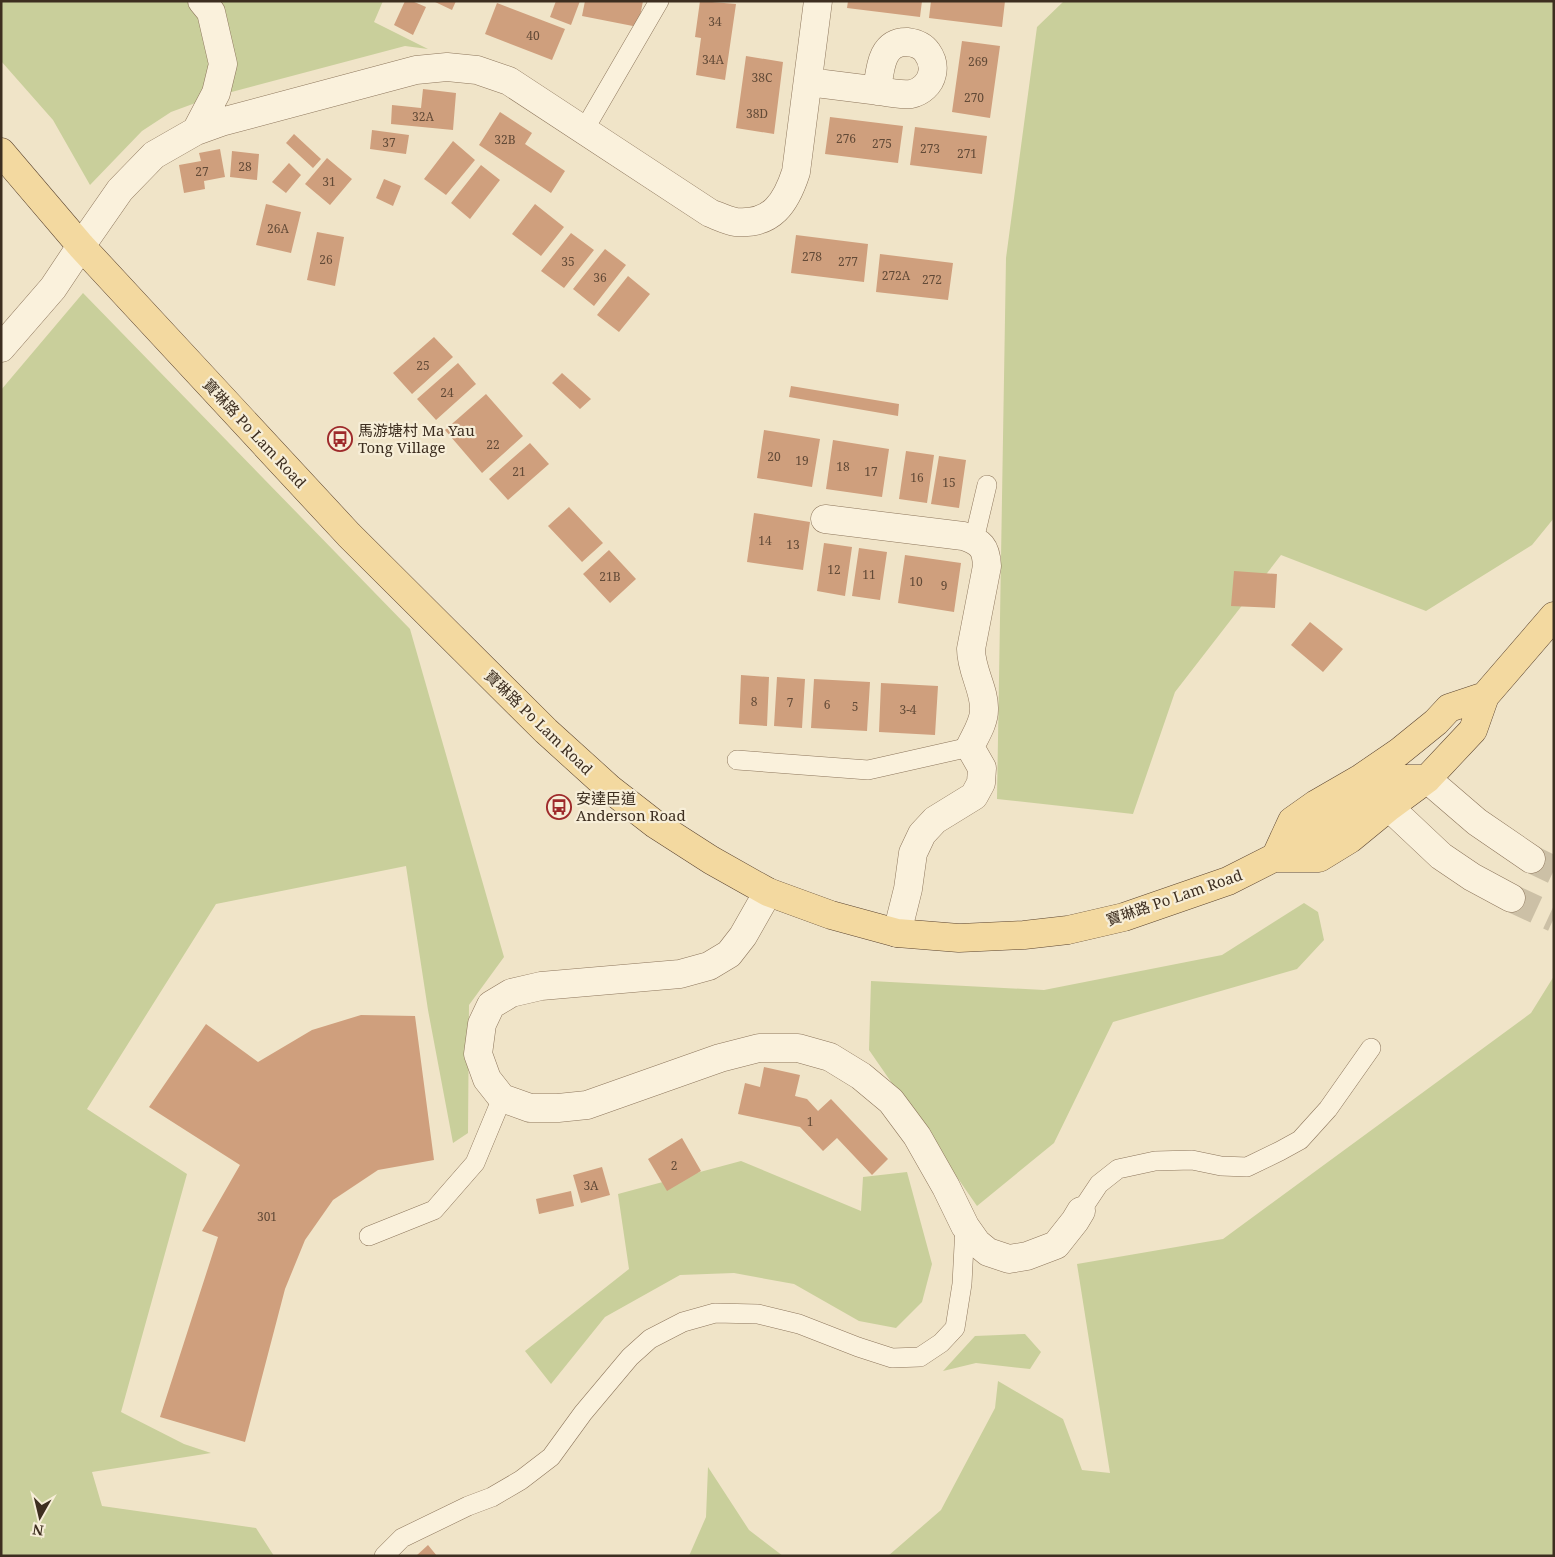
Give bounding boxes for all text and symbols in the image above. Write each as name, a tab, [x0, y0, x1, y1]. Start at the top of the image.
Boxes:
house number: 34	[708, 13, 722, 30]
house number: 40	[526, 27, 540, 44]
house number: 34A	[702, 51, 724, 68]
house number: 269	[968, 53, 988, 70]
house number: 38C	[752, 69, 772, 86]
house number: 270	[964, 89, 984, 106]
house number: 38D	[746, 105, 768, 122]
house number: 32A	[412, 108, 434, 125]
house number: 276	[836, 130, 856, 147]
house number: 32B	[494, 131, 516, 148]
house number: 37	[382, 134, 396, 151]
house number: 275	[872, 135, 892, 152]
house number: 273	[920, 140, 940, 157]
house number: 271	[957, 145, 977, 162]
house number: 28	[238, 158, 252, 175]
house number: 27	[195, 163, 209, 180]
house number: 31	[322, 173, 336, 190]
house number: 26A	[267, 220, 289, 237]
house number: 278	[802, 248, 822, 265]
house number: 26	[319, 251, 333, 268]
house number: 35	[561, 253, 575, 270]
house number: 277	[838, 253, 858, 270]
house number: 272A	[882, 267, 911, 284]
house number: 36	[593, 269, 607, 286]
house number: 272	[922, 271, 942, 288]
house number: 25	[416, 357, 430, 374]
street label: 寶琳路 Po Lam Road	[199, 374, 311, 492]
house number: 24	[440, 384, 454, 401]
place label: 馬游塘村 Ma Yau Tong Village	[358, 420, 475, 457]
bus stop icon: 馬游塘村 Ma Yau Tong Village	[327, 426, 353, 452]
house number: 22	[486, 436, 500, 453]
house number: 20	[767, 448, 781, 465]
house number: 19	[795, 452, 809, 469]
house number: 18	[836, 458, 850, 475]
house number: 21	[512, 463, 526, 480]
house number: 17	[864, 463, 878, 480]
house number: 16	[910, 469, 924, 486]
house number: 15	[942, 474, 956, 491]
house number: 14	[758, 532, 772, 549]
house number: 13	[786, 536, 800, 553]
house number: 12	[827, 561, 841, 578]
house number: 11	[862, 566, 876, 583]
house number: 21B	[599, 568, 621, 585]
house number: 10	[909, 573, 923, 590]
house number: 9	[941, 577, 947, 594]
street label: 寶琳路 Po Lam Road	[481, 665, 597, 779]
house number: 8	[751, 693, 758, 710]
house number: 7	[787, 694, 794, 711]
house number: 6	[824, 696, 831, 713]
house number: 5	[852, 698, 858, 715]
house number: 3-4	[899, 701, 917, 718]
place label: 安達臣道 Anderson Road	[576, 788, 686, 825]
bus stop icon: 安達臣道 Anderson Road	[546, 794, 572, 820]
street label: 寶琳路 Po Lam Road	[1103, 864, 1245, 930]
house number: 1	[807, 1113, 813, 1130]
house number: 2	[671, 1157, 677, 1174]
house number: 3A	[583, 1177, 599, 1194]
house number: 301	[257, 1208, 277, 1225]
north arrow	[15, 1492, 65, 1542]
text: N	[31, 1520, 45, 1541]

